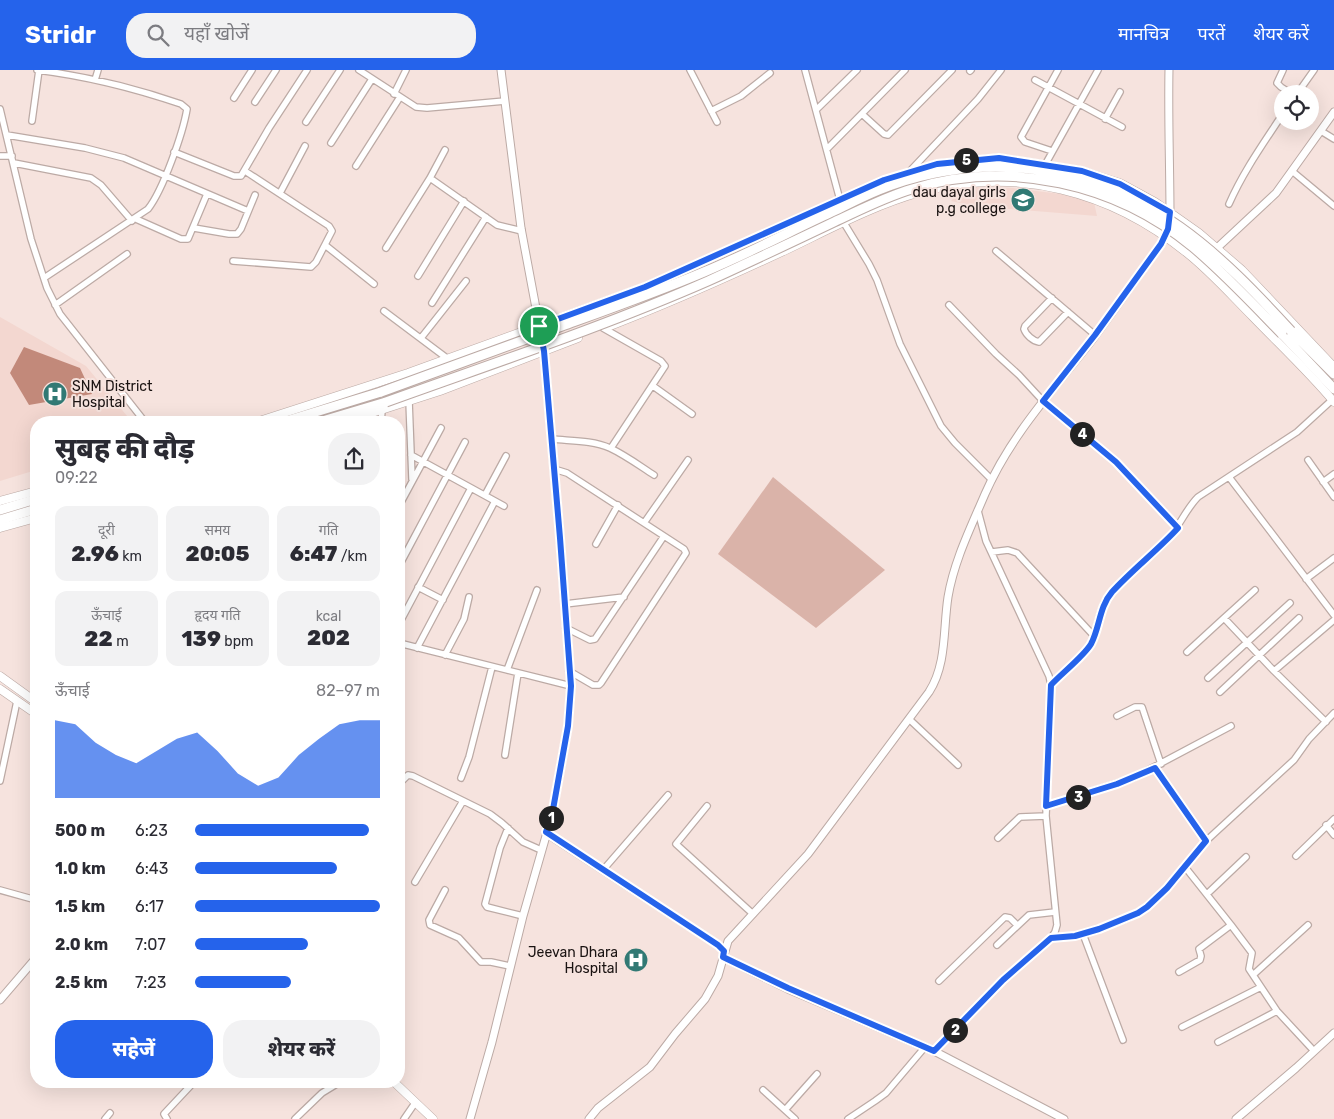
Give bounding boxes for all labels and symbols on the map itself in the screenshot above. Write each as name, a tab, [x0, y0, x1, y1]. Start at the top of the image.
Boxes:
pin: 5	[954, 148, 978, 172]
place label: dau dayal girls p.g college	[913, 184, 1006, 217]
school or university icon: dau dayal girls p.g college	[1010, 187, 1036, 213]
pin	[518, 305, 560, 347]
place label: SNM District Hospital	[72, 378, 153, 411]
hospital icon: SNM District Hospital	[42, 381, 68, 407]
pin: 4	[1070, 422, 1094, 446]
pin: 3	[1066, 784, 1090, 810]
pin: 1	[538, 806, 564, 830]
place label: Jeevan Dhara Hospital	[528, 944, 618, 977]
hospital icon: Jeevan Dhara Hospital	[623, 947, 649, 973]
pin: 2	[942, 1018, 968, 1042]

